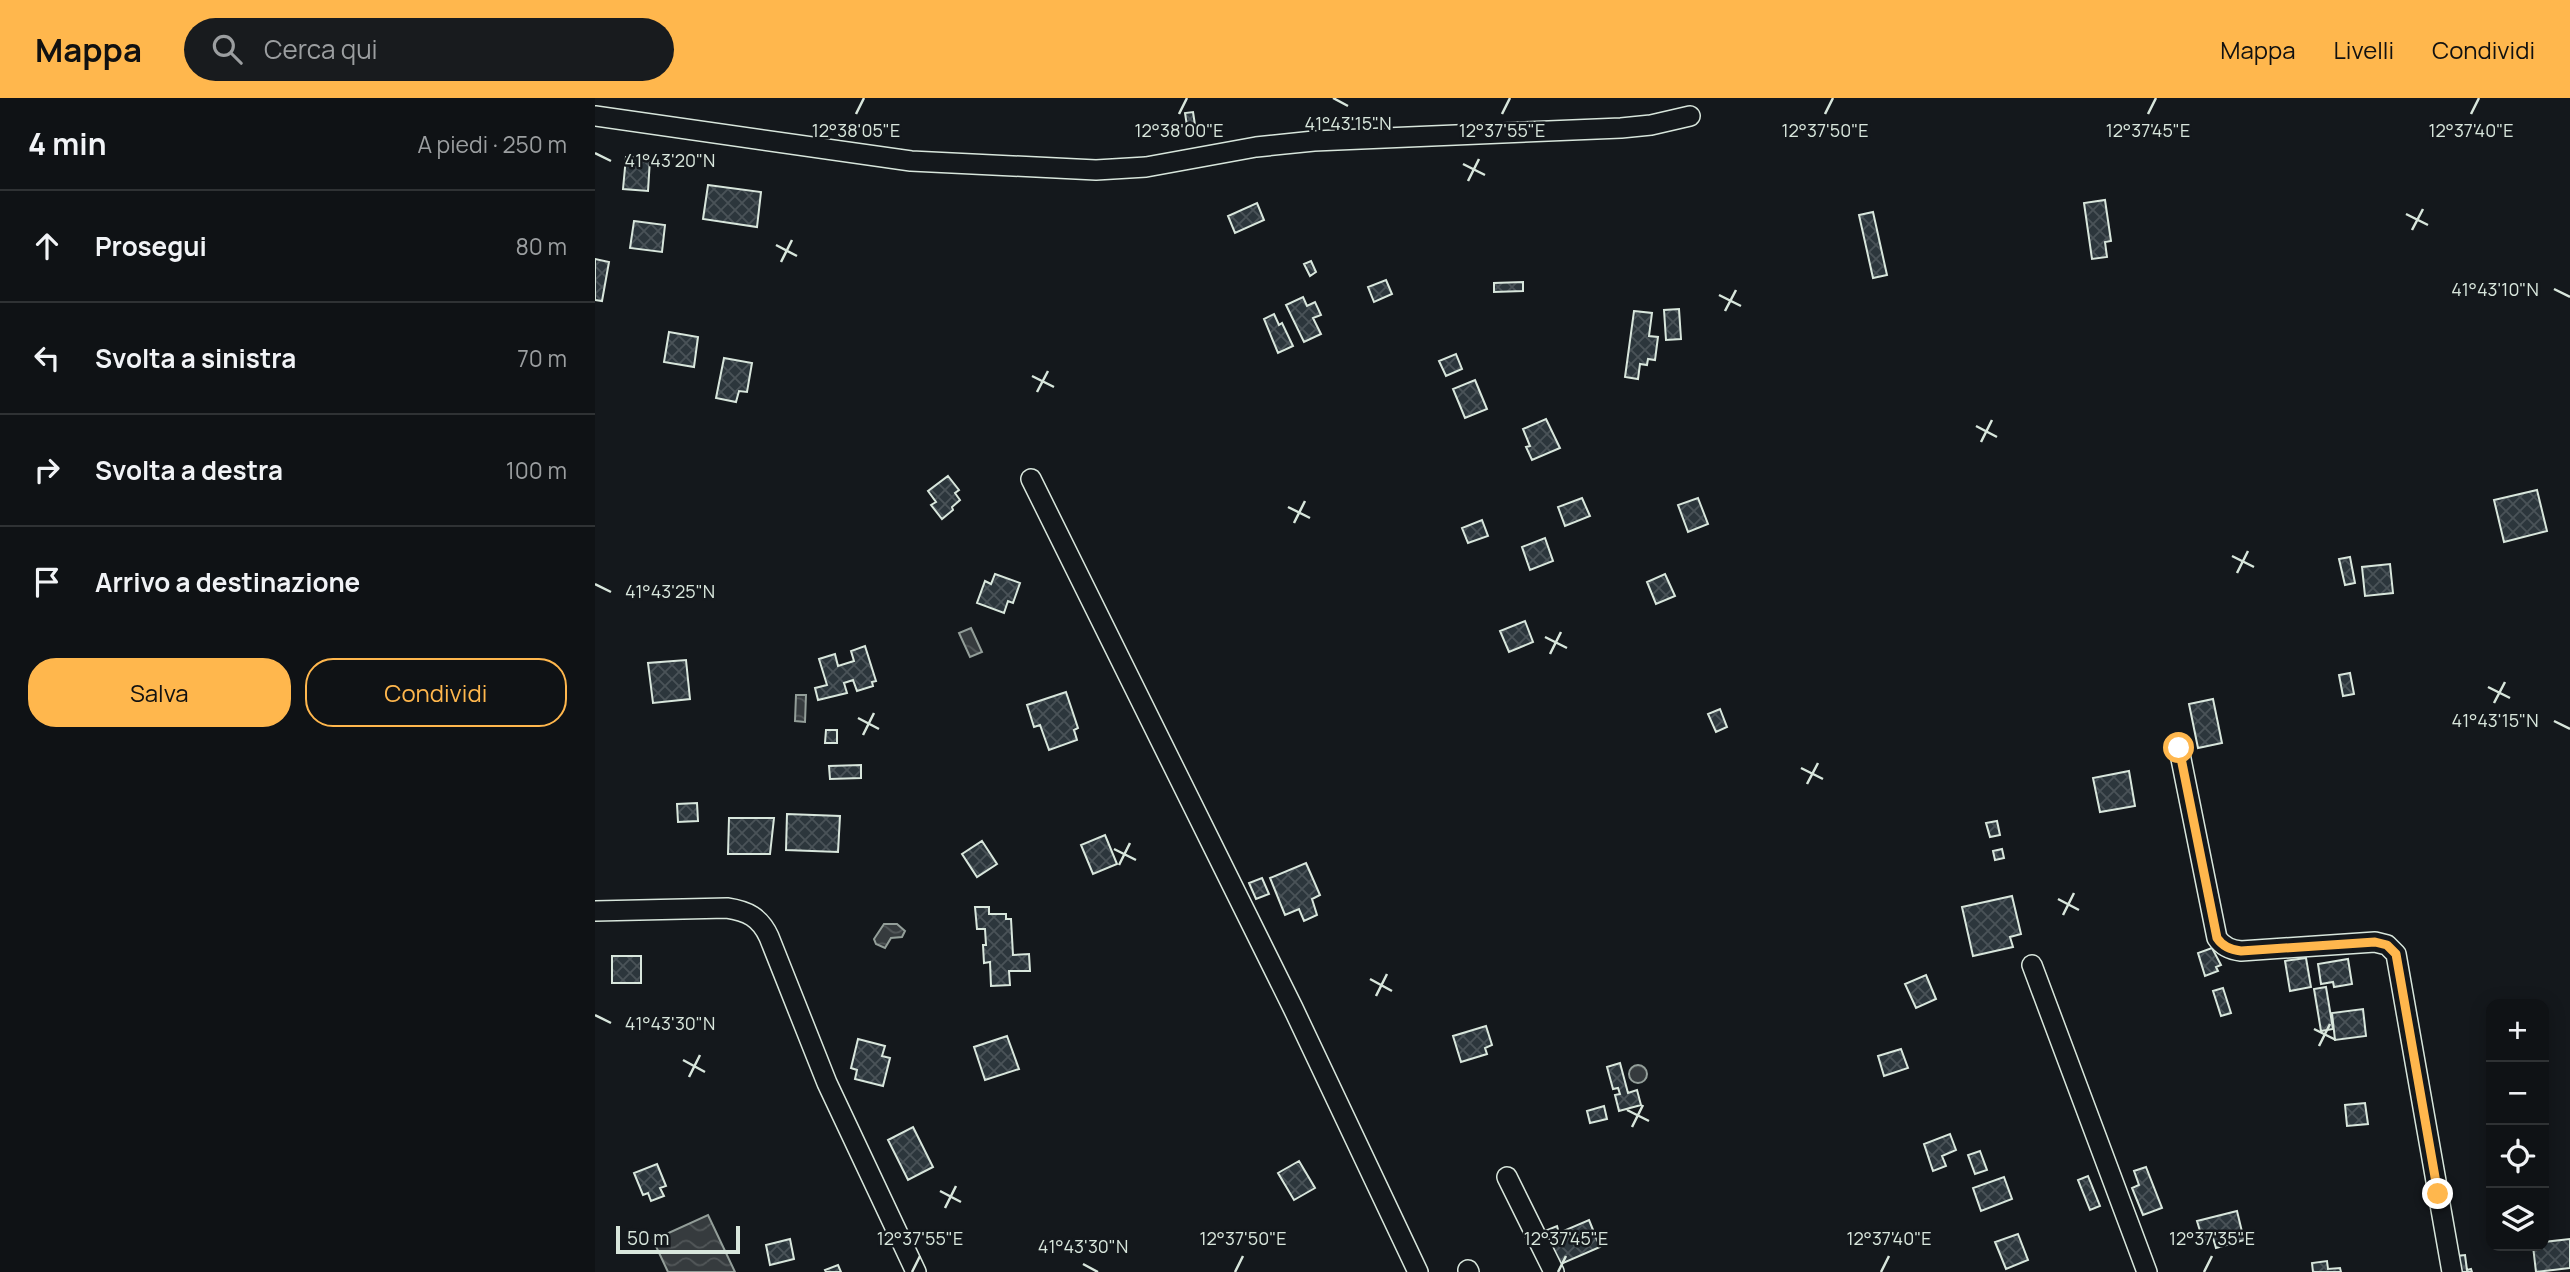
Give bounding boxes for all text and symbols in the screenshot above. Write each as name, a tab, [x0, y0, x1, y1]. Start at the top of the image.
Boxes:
search box	[184, 18, 674, 81]
text: Mappa	[35, 27, 142, 72]
icon: search	[208, 30, 246, 68]
text: Cerca qui	[264, 31, 378, 67]
text: Mappa	[2220, 33, 2296, 66]
text: Livelli	[2334, 33, 2394, 66]
text: Condividi	[2432, 33, 2535, 66]
text: 41°43'15"N	[1305, 111, 1391, 135]
text: 12°38'05"E	[812, 118, 900, 142]
text: 12°38'00"E	[1135, 118, 1223, 142]
text: 12°37'55"E	[1459, 118, 1545, 142]
text: 12°37'50"E	[1782, 118, 1868, 142]
text: 12°37'45"E	[2106, 118, 2190, 142]
text: 12°37'40"E	[2429, 118, 2513, 142]
text: 4 min	[28, 123, 106, 164]
text: A piedi · 250 m	[417, 128, 567, 160]
text: 41°43'20"N	[625, 148, 715, 172]
icon: ahead	[28, 227, 66, 265]
text: Prosegui	[95, 228, 207, 264]
text: 80 m	[516, 230, 567, 262]
text: 41°43'10"N	[2451, 277, 2539, 301]
icon: left	[28, 339, 66, 377]
text: Svolta a sinistra	[95, 340, 296, 376]
text: 70 m	[517, 342, 567, 374]
icon: right	[28, 451, 66, 489]
text: Svolta a destra	[95, 452, 283, 488]
text: 100 m	[506, 454, 567, 486]
icon: arrive	[28, 563, 66, 601]
text: Arrivo a destinazione	[95, 564, 360, 600]
text: 41°43'25"N	[625, 579, 715, 603]
button: Salva	[28, 658, 291, 727]
button: Condividi	[305, 658, 567, 727]
text: 41°43'15"N	[2452, 708, 2538, 732]
route start	[2163, 732, 2194, 763]
map controls	[2486, 999, 2549, 1251]
button: +	[2486, 999, 2549, 1062]
text: 41°43'30"N	[625, 1011, 715, 1035]
button: −	[2486, 1062, 2549, 1125]
button: locate	[2486, 1125, 2549, 1188]
route end	[2422, 1178, 2453, 1209]
button: layers	[2486, 1188, 2549, 1251]
scale bar	[616, 1223, 740, 1255]
text: 50 m	[627, 1225, 669, 1251]
text: 12°37'55"E	[877, 1226, 963, 1250]
text: 12°37'50"E	[1200, 1226, 1286, 1250]
text: 12°37'45"E	[1524, 1226, 1608, 1250]
text: 12°37'40"E	[1847, 1226, 1931, 1250]
text: 12°37'35"E	[2169, 1226, 2255, 1250]
text: 41°43'30"N	[1038, 1234, 1128, 1258]

